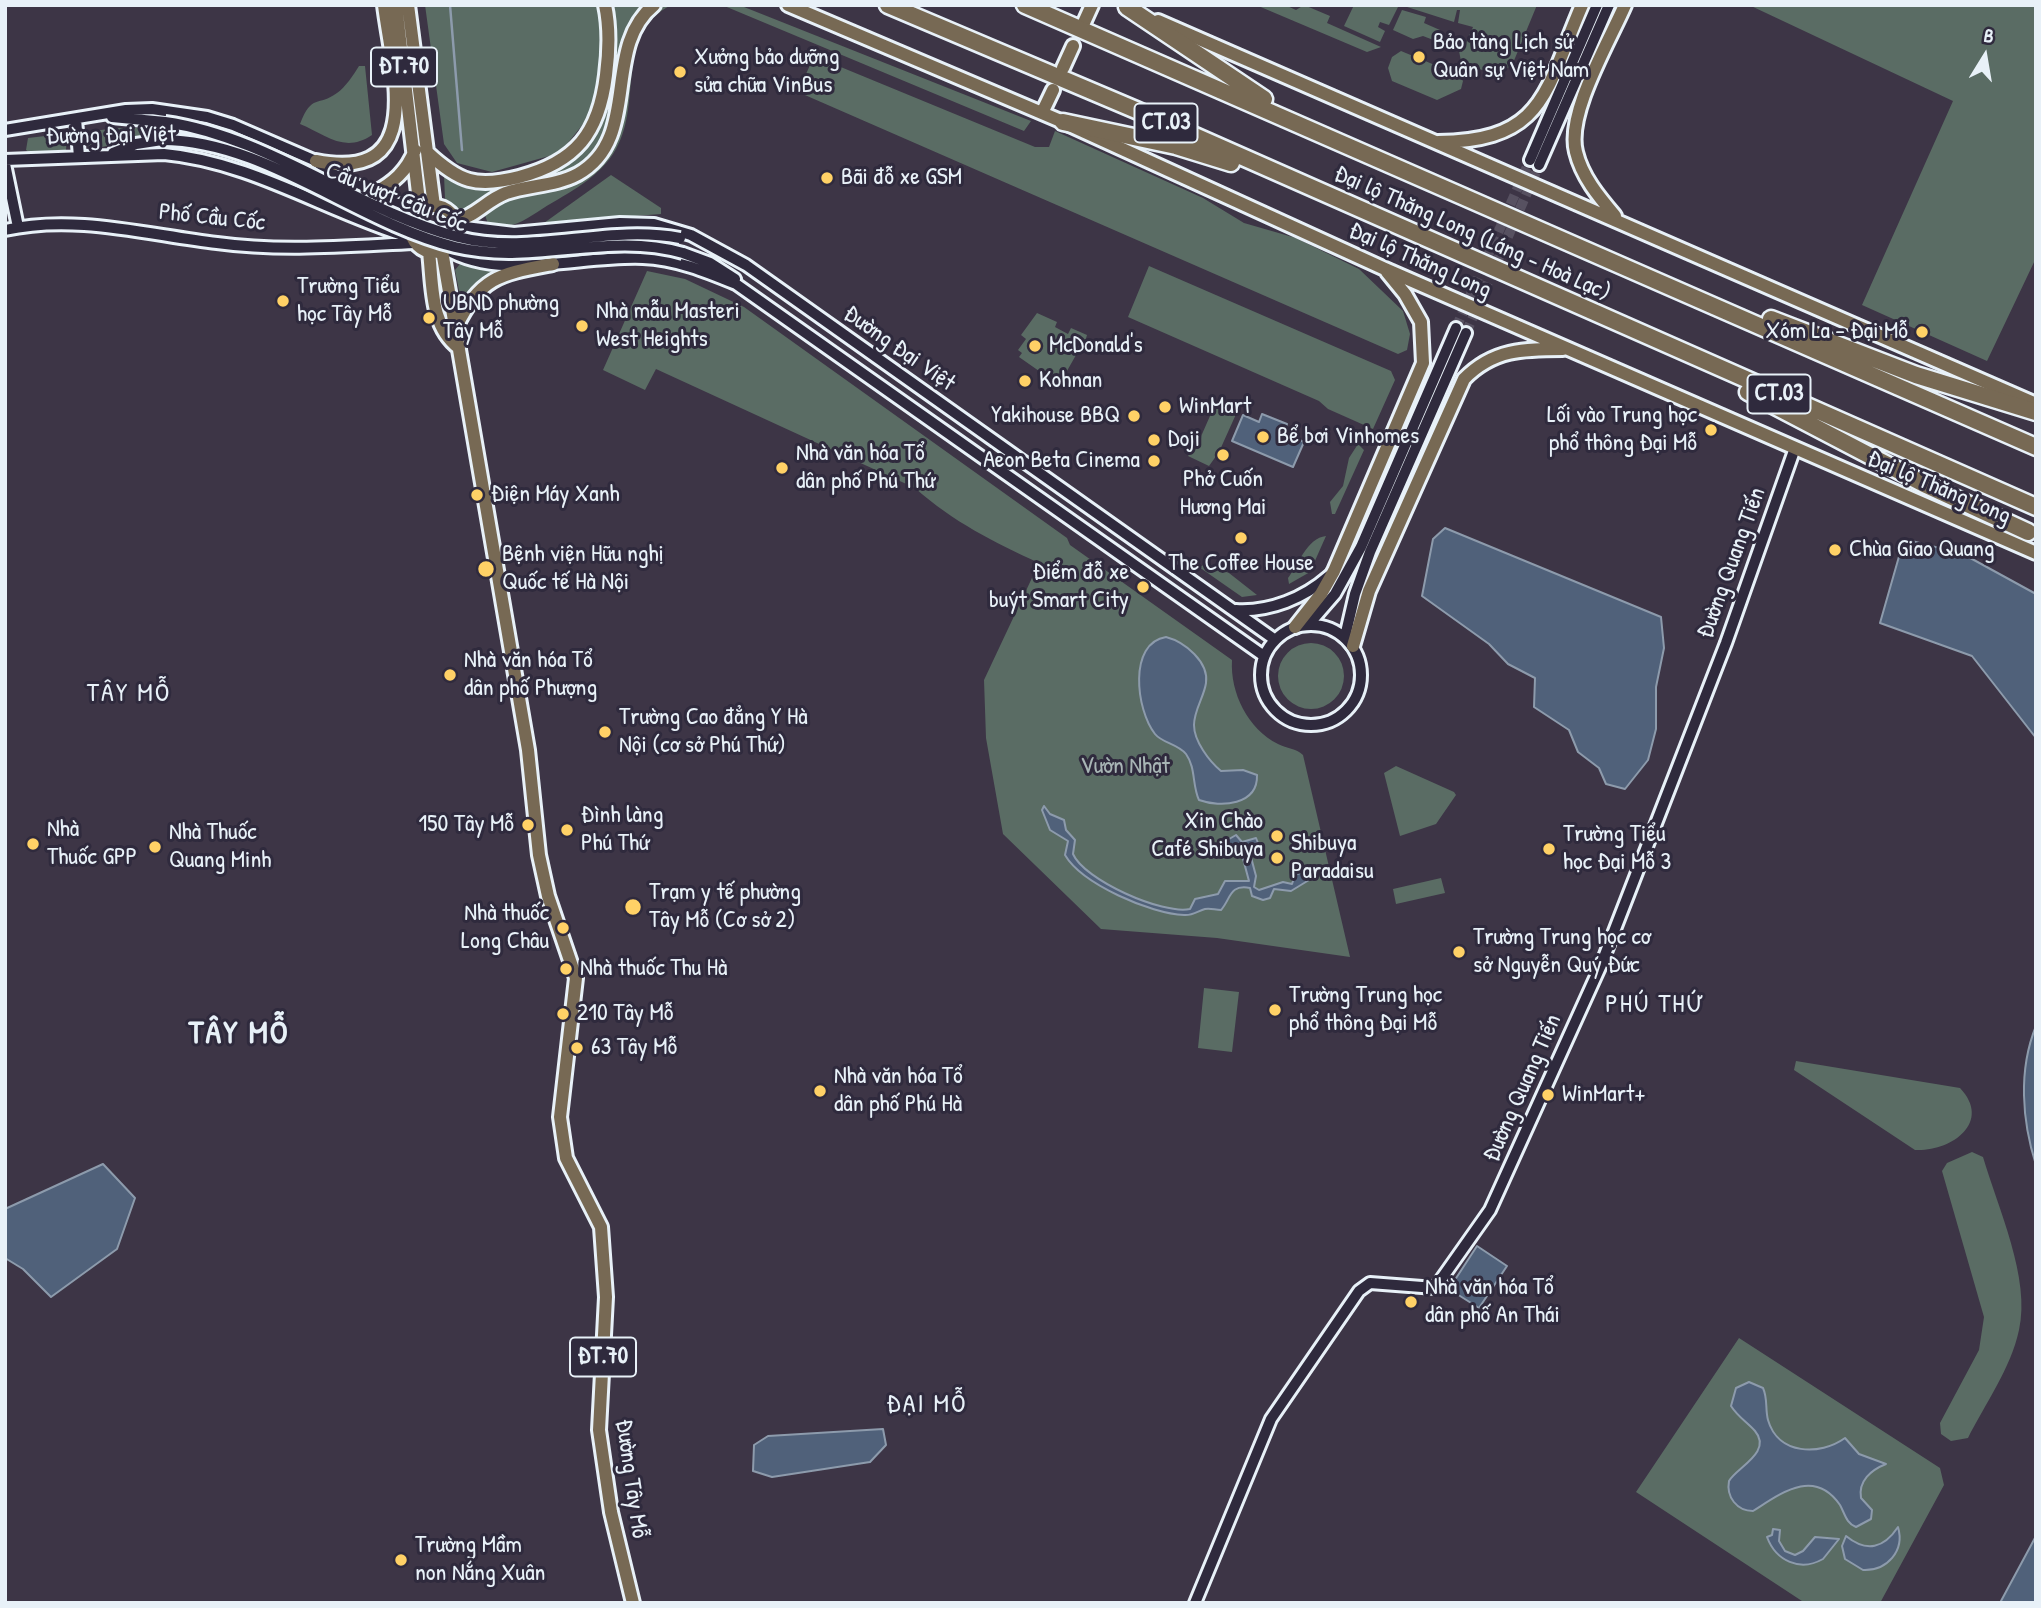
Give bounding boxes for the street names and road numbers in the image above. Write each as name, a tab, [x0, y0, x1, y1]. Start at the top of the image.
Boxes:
road number: ĐT.70	[371, 48, 437, 86]
road number: CT.03	[1134, 104, 1198, 142]
street label: Đường Đại Việt	[46, 120, 176, 152]
street label: Cầu vượt Cầu Cốc	[321, 157, 471, 239]
street label: Đại lộ Thăng Long (Láng - Hoà Lạc)	[1329, 160, 1615, 308]
street label: Phố Cầu Cốc	[157, 198, 267, 238]
street label: Đại lộ Thăng Long	[1344, 217, 1496, 305]
street label: Đường Đại Việt	[838, 300, 960, 398]
road number: CT.03	[1748, 374, 1810, 414]
street label: Đại lộ Thăng Long	[1863, 445, 2015, 531]
street label: Đường Quang Tiến	[1691, 484, 1773, 642]
street label: Đường Quang Tiến	[1478, 1010, 1568, 1166]
road number: ĐT.70	[570, 1338, 636, 1376]
street label: Đường Tây Mỗ	[608, 1418, 654, 1540]

